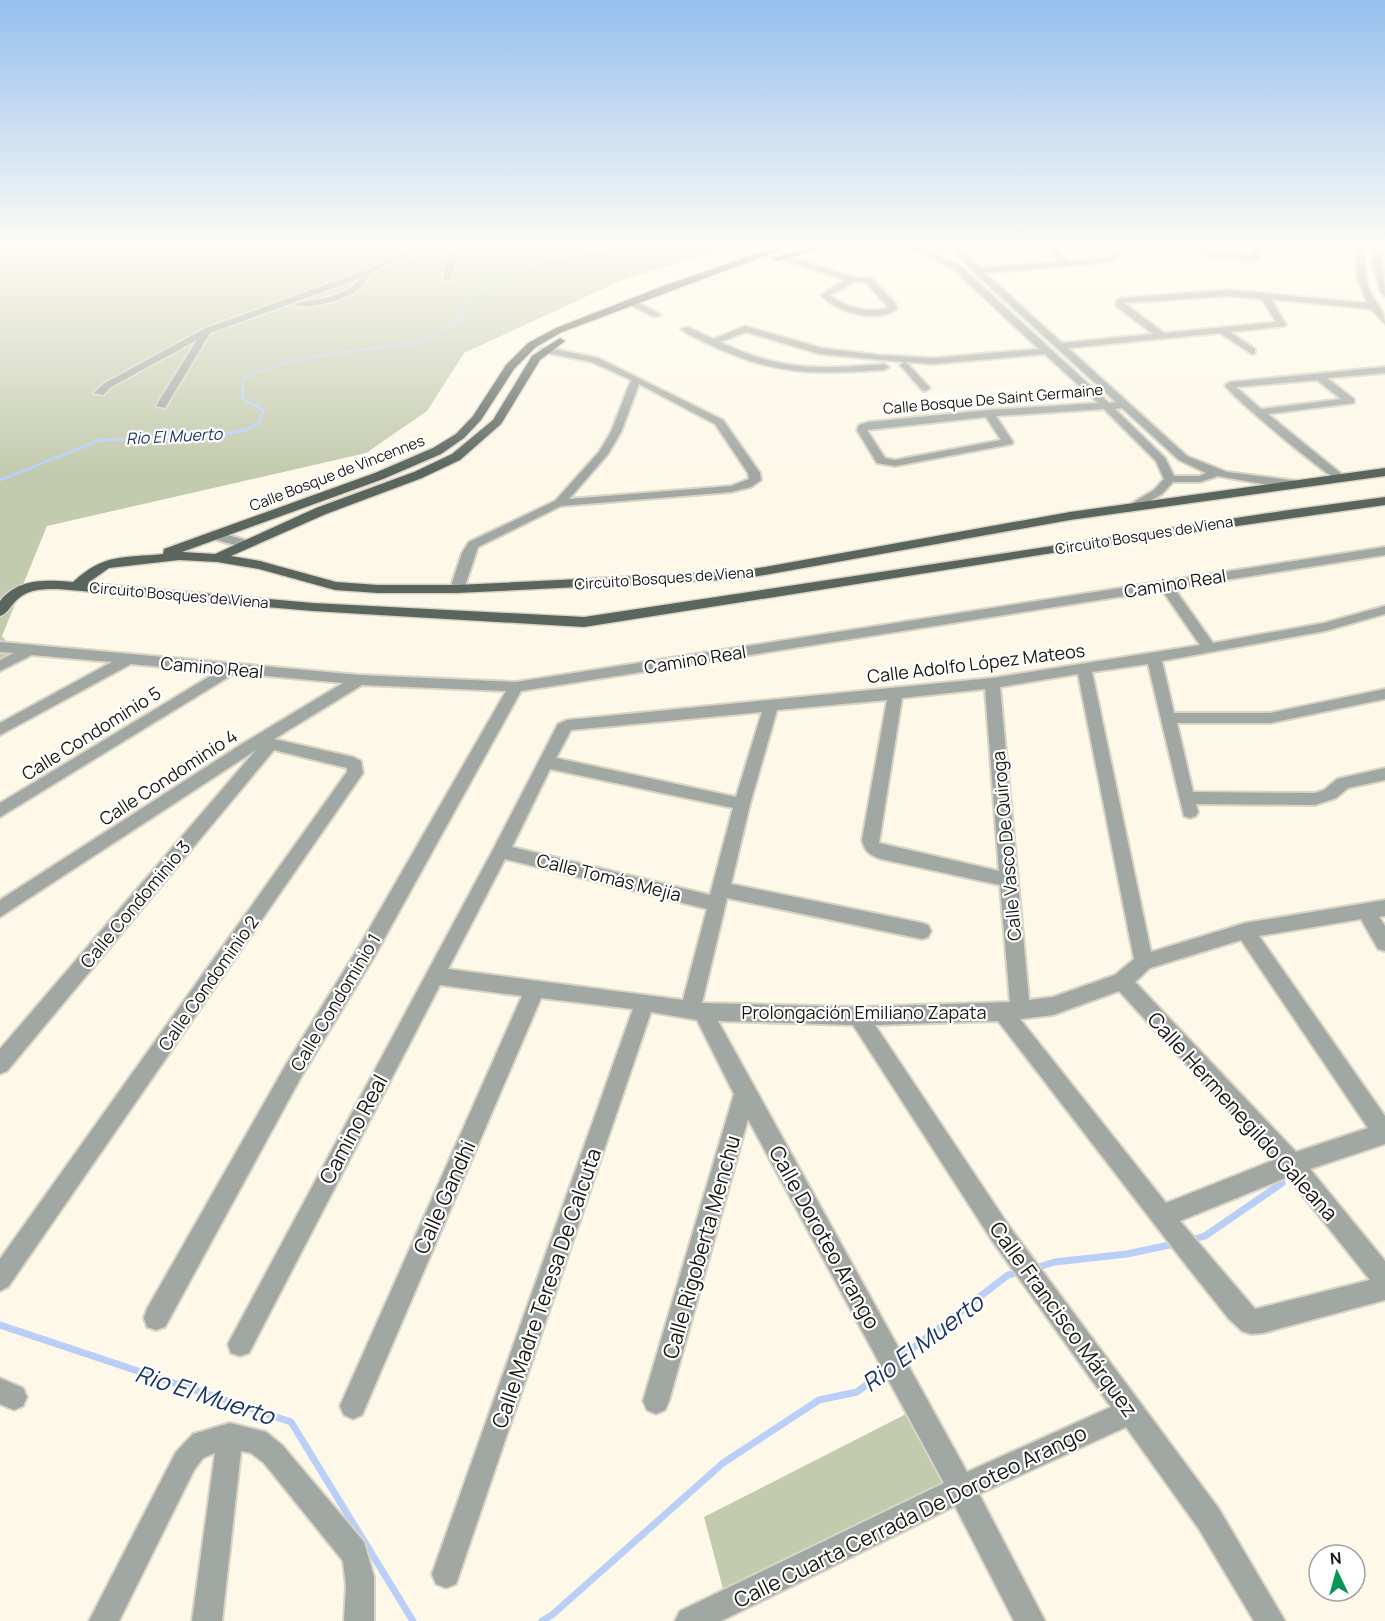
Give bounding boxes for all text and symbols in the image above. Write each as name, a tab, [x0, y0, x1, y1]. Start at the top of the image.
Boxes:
street label: Calle Bosque De Saint Germaine	[882, 379, 1104, 419]
water label: Rio El Muerto	[125, 422, 224, 450]
street label: Calle Bosque de Vincennes	[246, 430, 428, 516]
street label: Circuito Bosques de Viena	[1054, 511, 1234, 559]
street label: Circuito Bosques de Viena	[574, 561, 754, 595]
street label: Camino Real	[1122, 563, 1228, 603]
street label: Circuito Bosques de Viena	[89, 577, 269, 613]
street label: Calle Adolfo López Mateos	[866, 638, 1086, 688]
street label: Camino Real	[642, 639, 748, 679]
street label: Camino Real	[160, 651, 264, 683]
street label: Calle Condominio 5	[17, 680, 165, 786]
street label: Calle Condominio 4	[94, 723, 242, 831]
street label: Calle Vasco De Quiroga	[986, 750, 1026, 942]
street label: Calle Condominio 3	[75, 835, 195, 973]
street label: Calle Tomás Mejía	[534, 847, 684, 907]
street label: Calle Condominio 2	[152, 911, 264, 1055]
street label: Calle Condominio 1	[284, 929, 386, 1075]
street label: Prolongación Emiliano Zapata	[742, 1000, 986, 1024]
street label: Calle Hermenegildo Galeana	[1142, 1006, 1344, 1226]
street label: Camino Real	[312, 1069, 394, 1189]
street label: Calle Rigoberta Menchu	[656, 1132, 746, 1362]
street label: Calle Gandhi	[406, 1136, 482, 1258]
street label: Calle Doroteo Arango	[763, 1140, 887, 1334]
street label: Calle Madre Teresa De Calcuta	[485, 1144, 607, 1432]
street label: Calle Francisco Márquez	[984, 1216, 1144, 1422]
water label: Rio El Muerto	[854, 1284, 991, 1399]
water label: Rio El Muerto	[131, 1356, 280, 1433]
street label: Calle Cuarta Cerrada De Doroteo Arango	[729, 1418, 1091, 1614]
north arrow	[1307, 1543, 1367, 1603]
text: N	[1329, 1547, 1342, 1570]

